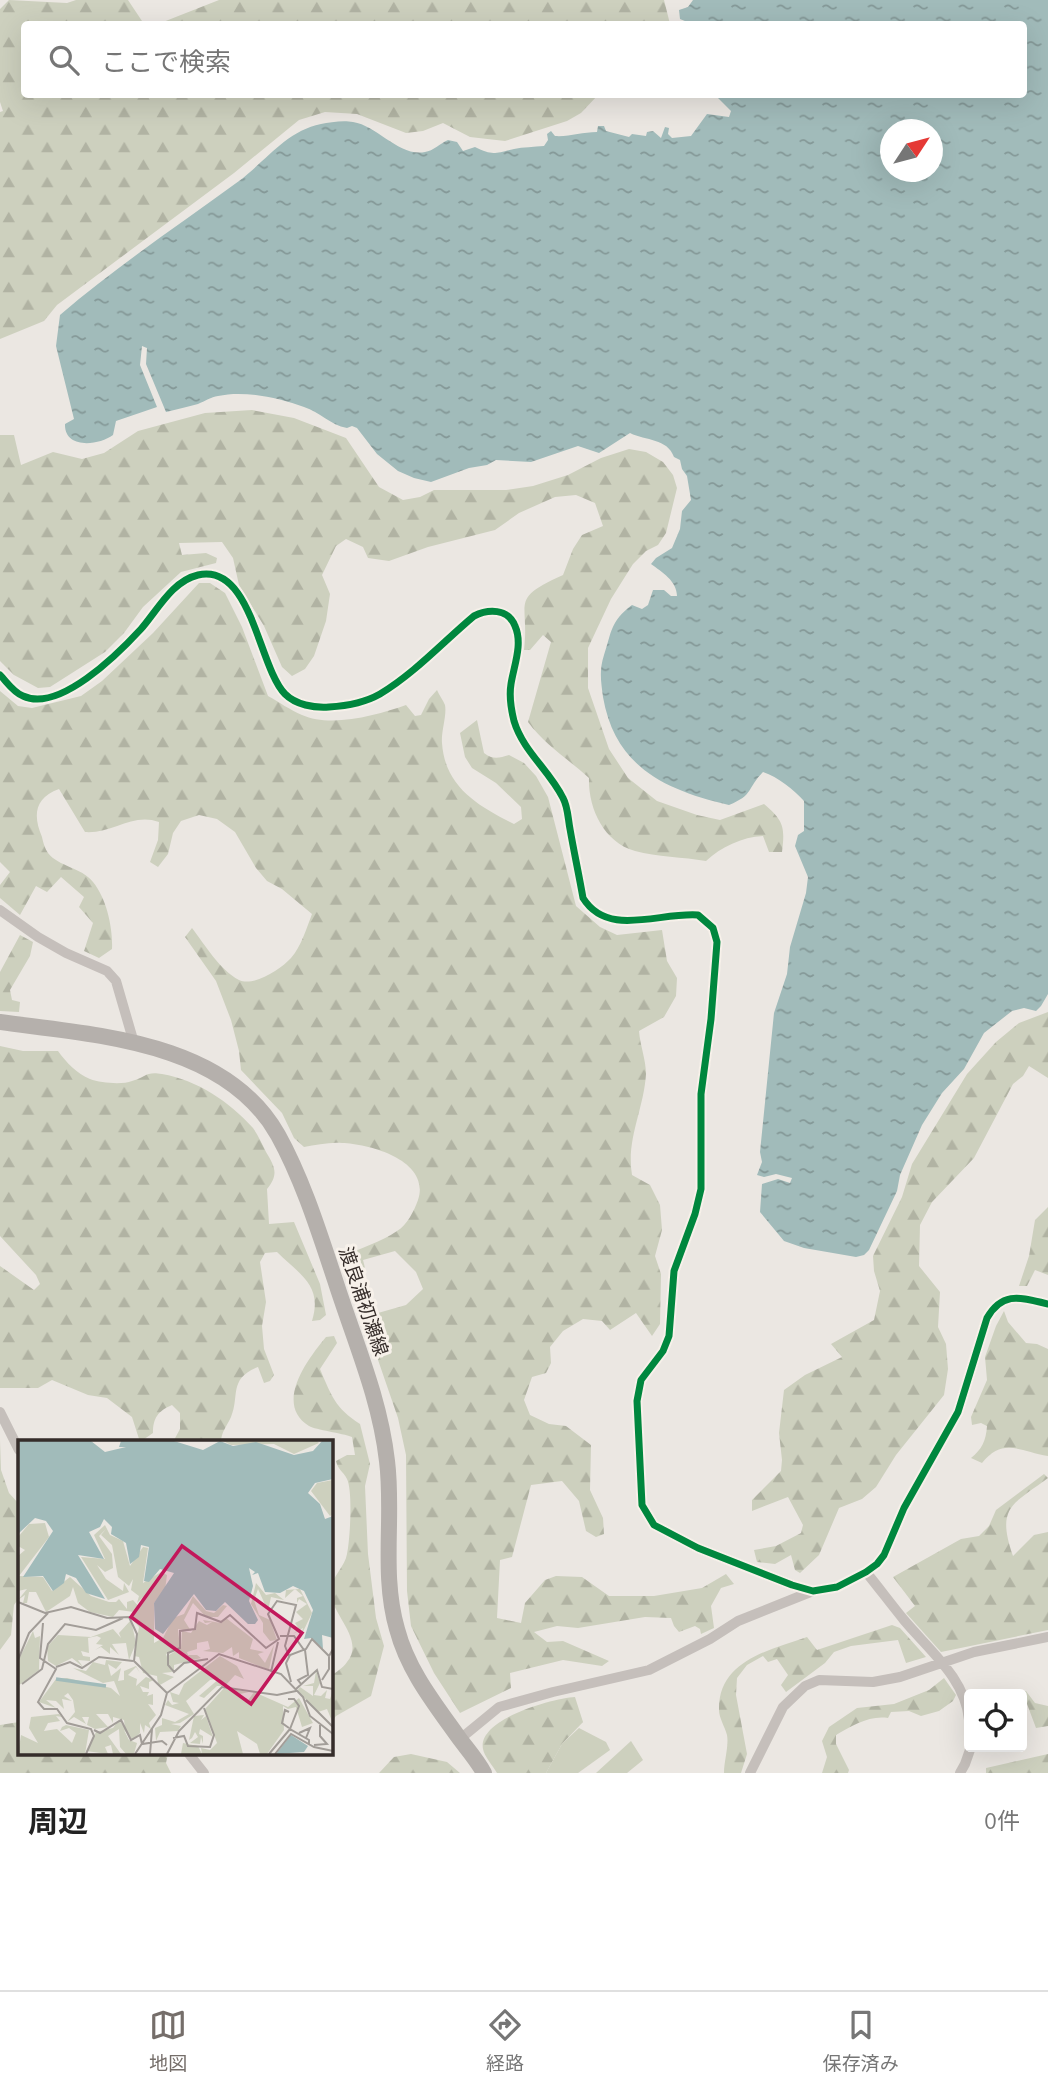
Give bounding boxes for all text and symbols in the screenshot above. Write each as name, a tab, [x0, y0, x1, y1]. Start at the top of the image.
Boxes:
search box	[21, 21, 1027, 98]
icon: search	[45, 41, 83, 79]
text: ここで検索	[101, 47, 231, 76]
north arrow	[880, 119, 943, 182]
street label: 渡良浦初瀬線	[335, 1244, 393, 1358]
inset map	[18, 1440, 332, 1756]
map controls	[964, 1689, 1027, 1752]
button: locate	[964, 1689, 1027, 1752]
text: 周辺	[28, 1804, 88, 1838]
text: 0件	[984, 1808, 1020, 1833]
tab: 地図	[149, 2006, 187, 2075]
tab: 経路	[486, 2006, 524, 2075]
tab: 保存済み	[823, 2006, 899, 2075]

